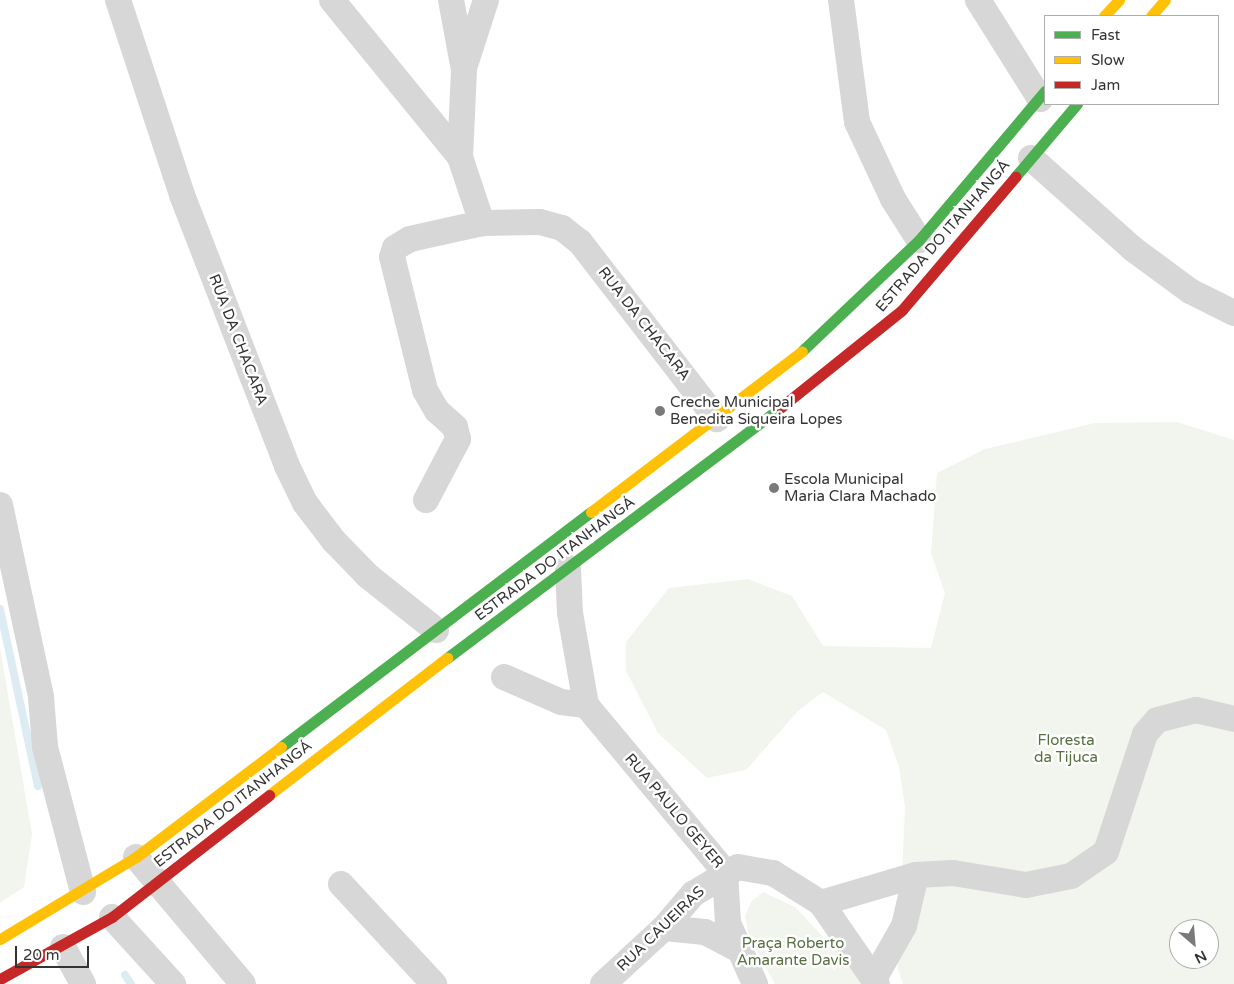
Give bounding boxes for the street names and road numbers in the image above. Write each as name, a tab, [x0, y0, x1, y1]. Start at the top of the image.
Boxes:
street label: ESTRADA DO ITANHANGÁ	[872, 156, 1014, 316]
street label: RUA DA CHACARA	[594, 264, 694, 384]
street label: RUA DA CHACARA	[205, 272, 271, 408]
street label: ESTRADA DO ITANHANGÁ	[471, 493, 639, 625]
street label: ESTRADA DO ITANHANGÁ	[150, 737, 316, 871]
street label: RUA PAULO GEYER	[621, 750, 727, 872]
street label: RUA CAUEIRAS	[614, 883, 708, 975]

